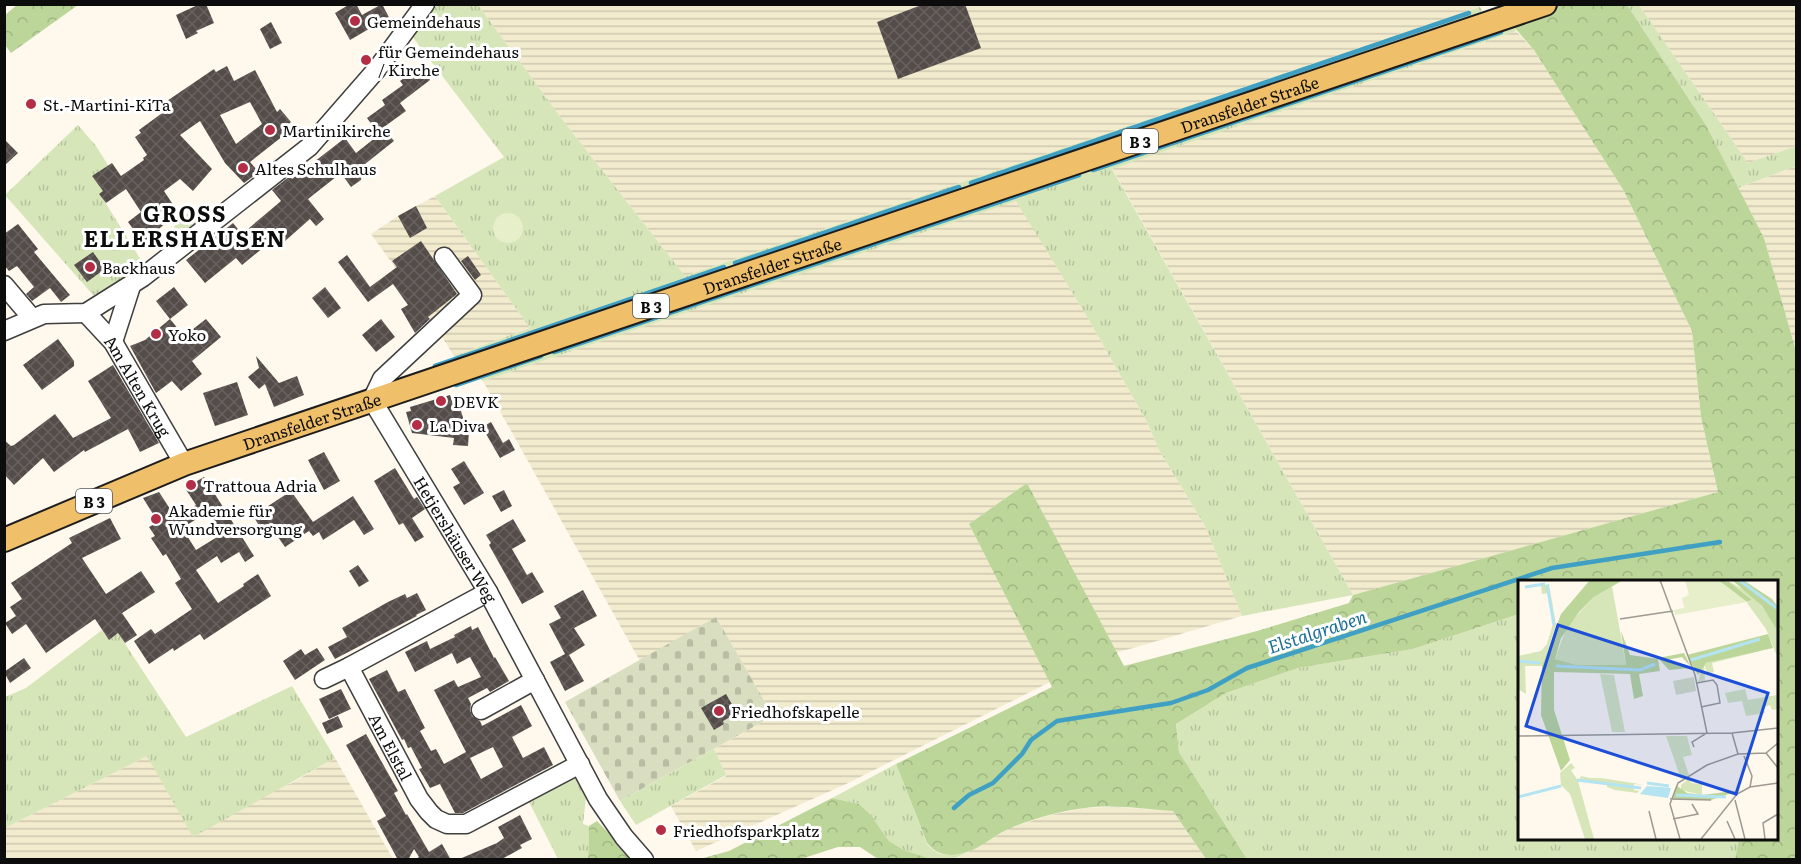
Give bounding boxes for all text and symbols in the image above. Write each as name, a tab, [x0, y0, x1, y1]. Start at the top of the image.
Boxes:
place label: Gemeindehaus	[367, 9, 481, 33]
marker: Gemeindehaus	[348, 14, 362, 28]
place label: für Gemeindehaus / Kirche	[378, 39, 519, 81]
marker: für Gemeindehaus / Kirche	[359, 53, 373, 67]
street label: Dransfelder Straße	[1177, 69, 1322, 138]
place label: St.-Martini-KiTa	[43, 92, 171, 116]
marker: St.-Martini-KiTa	[24, 97, 38, 111]
place label: Martinikirche	[282, 118, 391, 142]
marker: Martinikirche	[263, 123, 277, 137]
road number: B 3	[1122, 129, 1158, 153]
place label: Altes Schulhaus	[255, 156, 376, 180]
marker: Altes Schulhaus	[236, 161, 250, 175]
district label: GROSS ELLERSHAUSEN	[83, 196, 287, 254]
street label: Dransfelder Straße	[700, 231, 844, 300]
place label: Backhaus	[102, 255, 175, 279]
marker: Backhaus	[83, 260, 97, 274]
road number: B 3	[633, 294, 669, 318]
place label: Yoko	[168, 322, 206, 346]
marker: Yoko	[149, 327, 163, 341]
street label: Am Alten Krug	[100, 329, 177, 441]
street label: Dransfelder Straße	[239, 386, 384, 455]
place label: DEVK	[453, 389, 499, 413]
marker: DEVK	[434, 394, 448, 408]
place label: La Diva	[429, 413, 486, 437]
marker: La Diva	[410, 418, 424, 432]
street label: Hetjershäuser Weg	[408, 471, 503, 607]
place label: Trattoua Adria	[203, 473, 318, 497]
marker: Trattoua Adria	[184, 478, 198, 492]
road number: B 3	[76, 489, 112, 513]
place label: Akademie für Wundversorgung	[168, 498, 302, 540]
marker: Akademie für Wundversorgung	[149, 512, 163, 526]
inset map	[1518, 580, 1777, 840]
water label: Elstalgraben	[1264, 602, 1370, 660]
place label: Friedhofskapelle	[731, 699, 860, 723]
marker: Friedhofskapelle	[712, 704, 726, 718]
street label: Am Elstal	[363, 709, 419, 784]
place label: Friedhofsparkplatz	[673, 818, 819, 842]
marker: Friedhofsparkplatz	[654, 823, 668, 837]

